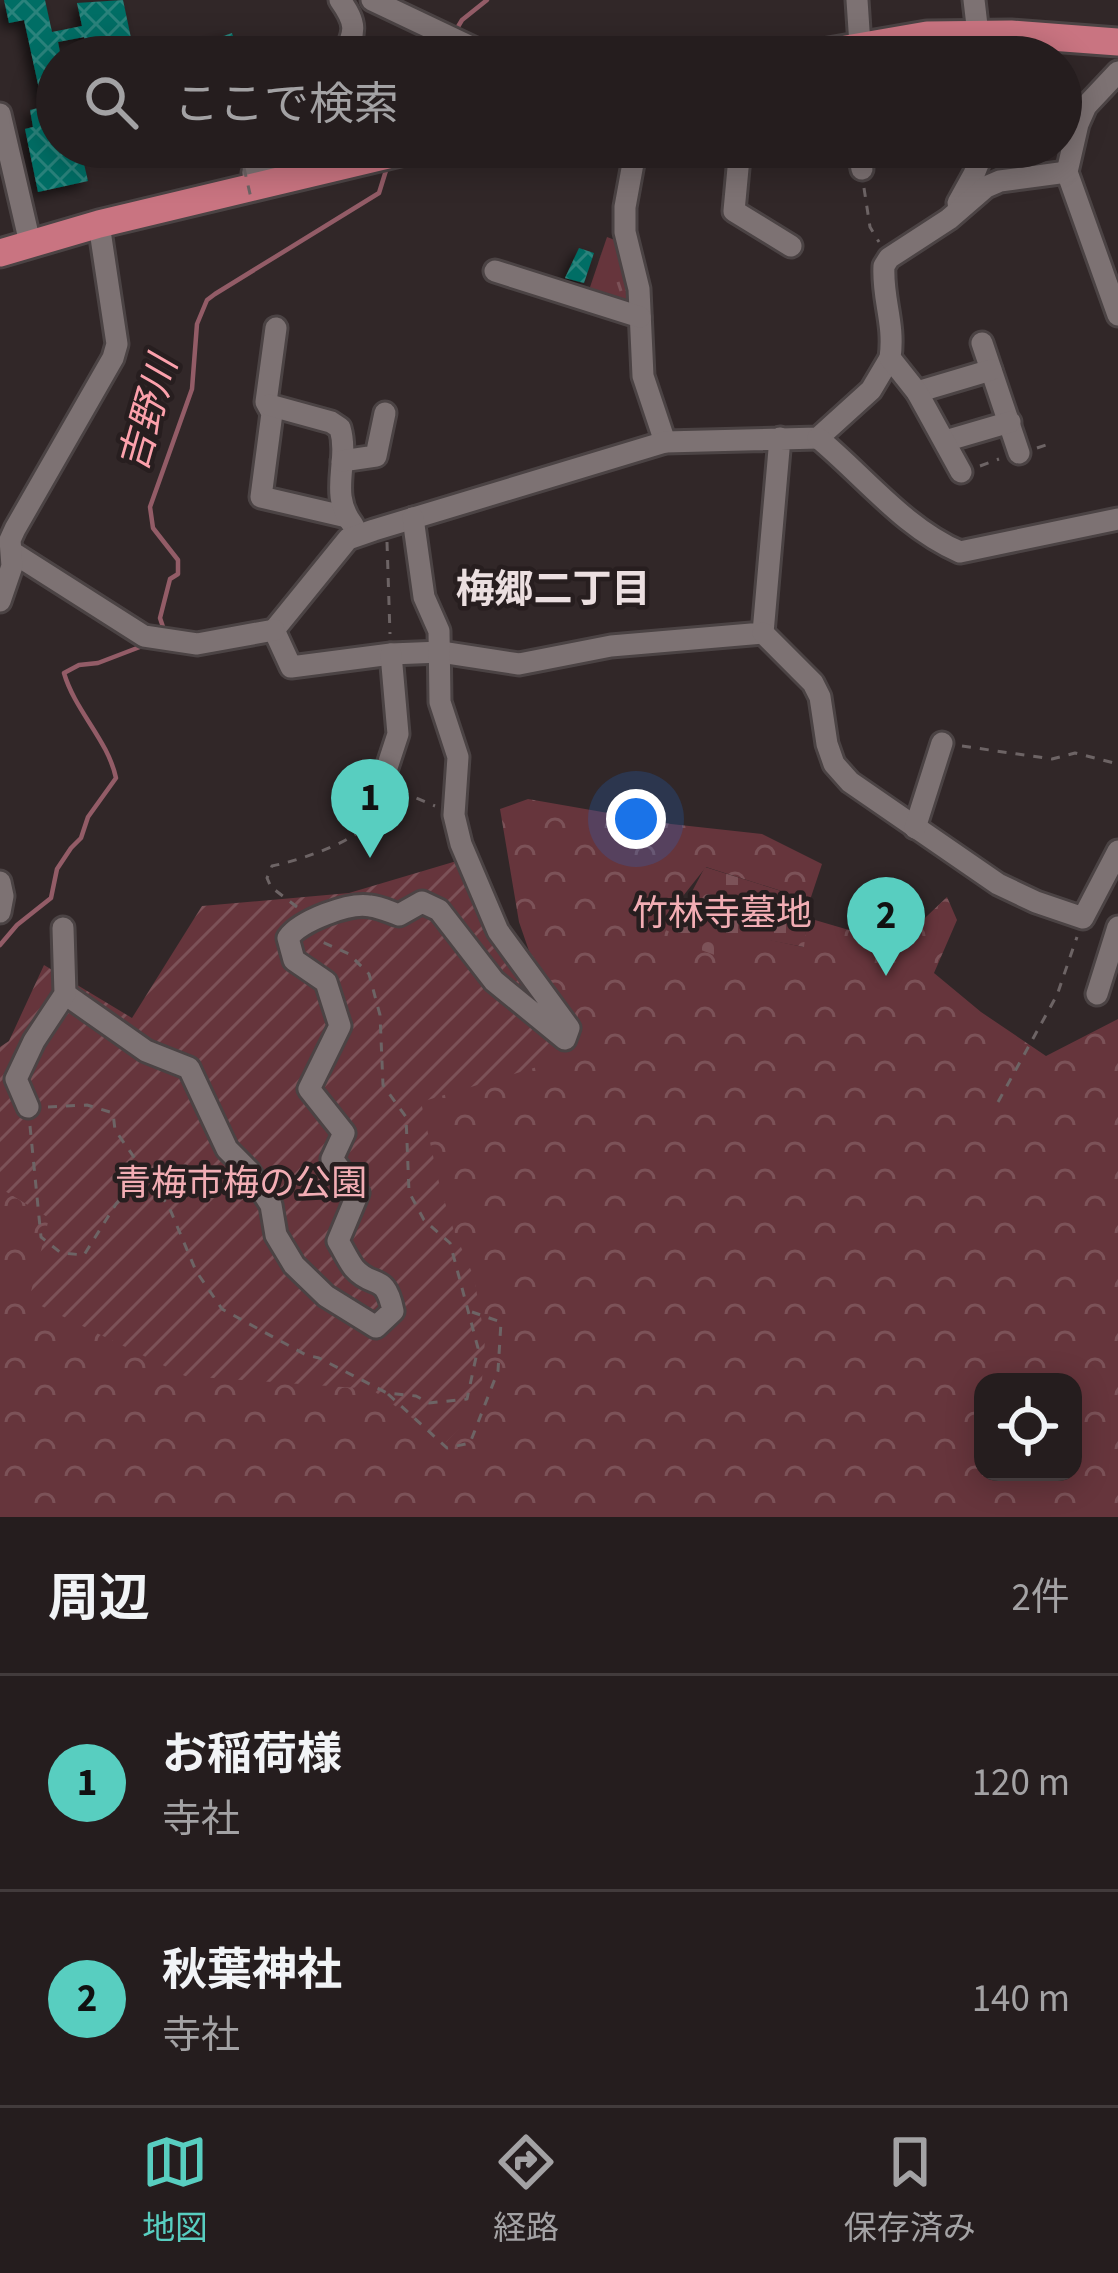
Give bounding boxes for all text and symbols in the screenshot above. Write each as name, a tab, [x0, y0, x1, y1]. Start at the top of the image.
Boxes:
search box	[36, 36, 1082, 168]
icon: search	[78, 69, 144, 135]
text: ここで検索	[174, 73, 399, 137]
water label: 吉野川	[106, 346, 193, 478]
district label: 梅郷二丁目	[455, 562, 651, 618]
pin: 1	[331, 759, 409, 858]
your location	[606, 789, 666, 849]
pin: 2	[847, 877, 925, 976]
park label: 竹林寺墓地	[632, 888, 812, 939]
park label: 青梅市梅の公園	[115, 1158, 367, 1209]
map controls	[974, 1373, 1082, 1481]
button: locate	[974, 1373, 1082, 1481]
text: 周辺	[48, 1563, 150, 1635]
text: 2件	[1012, 1570, 1070, 1626]
text: お稲荷様	[162, 1723, 342, 1787]
text: 1	[77, 1755, 97, 1811]
text: 120 m	[972, 1755, 1070, 1811]
text: 寺社	[162, 1792, 240, 1848]
text: 秋葉神社	[162, 1939, 342, 2003]
text: 2	[77, 1971, 97, 2027]
text: 140 m	[972, 1971, 1070, 2027]
text: 寺社	[162, 2008, 240, 2064]
tab: 地図	[142, 2129, 208, 2252]
tab: 経路	[493, 2129, 559, 2252]
tab: 保存済み	[844, 2129, 976, 2252]

